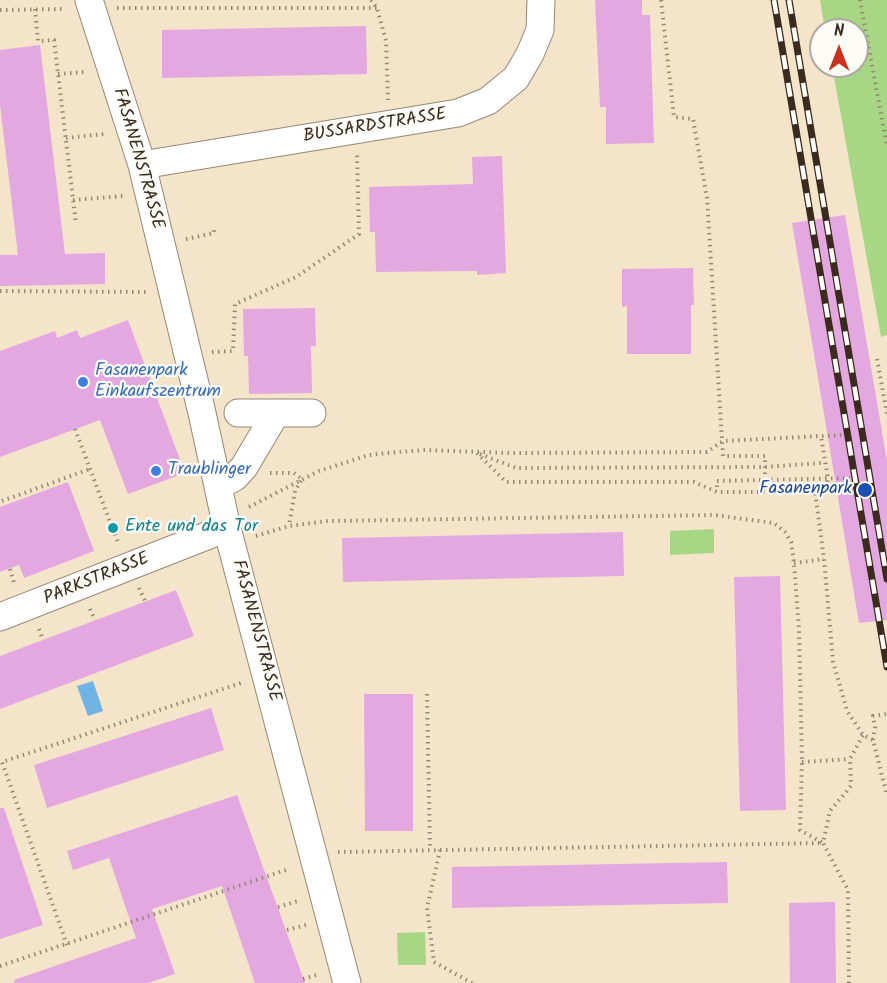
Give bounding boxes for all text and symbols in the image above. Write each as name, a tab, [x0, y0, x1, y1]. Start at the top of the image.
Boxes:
north arrow	[809, 18, 869, 78]
text: N	[834, 19, 844, 44]
street label: FASANENSTRASSE	[106, 86, 168, 232]
street label: BUSSARDSTRASSE	[302, 105, 448, 149]
place label: Fasanenpark Einkaufszentrum	[95, 361, 221, 404]
marker: Fasanenpark Einkaufszentrum	[76, 375, 90, 389]
place label: Traublinger	[168, 460, 251, 482]
marker: Traublinger	[149, 464, 163, 478]
place label: Fasanenpark	[759, 479, 852, 501]
marker: Fasanenpark	[856, 481, 874, 499]
place label: Ente und das Tor	[125, 517, 258, 539]
marker: Ente und das Tor	[106, 521, 120, 535]
street label: PARKSTRASSE	[41, 549, 153, 611]
street label: FASANENSTRASSE	[226, 558, 284, 704]

